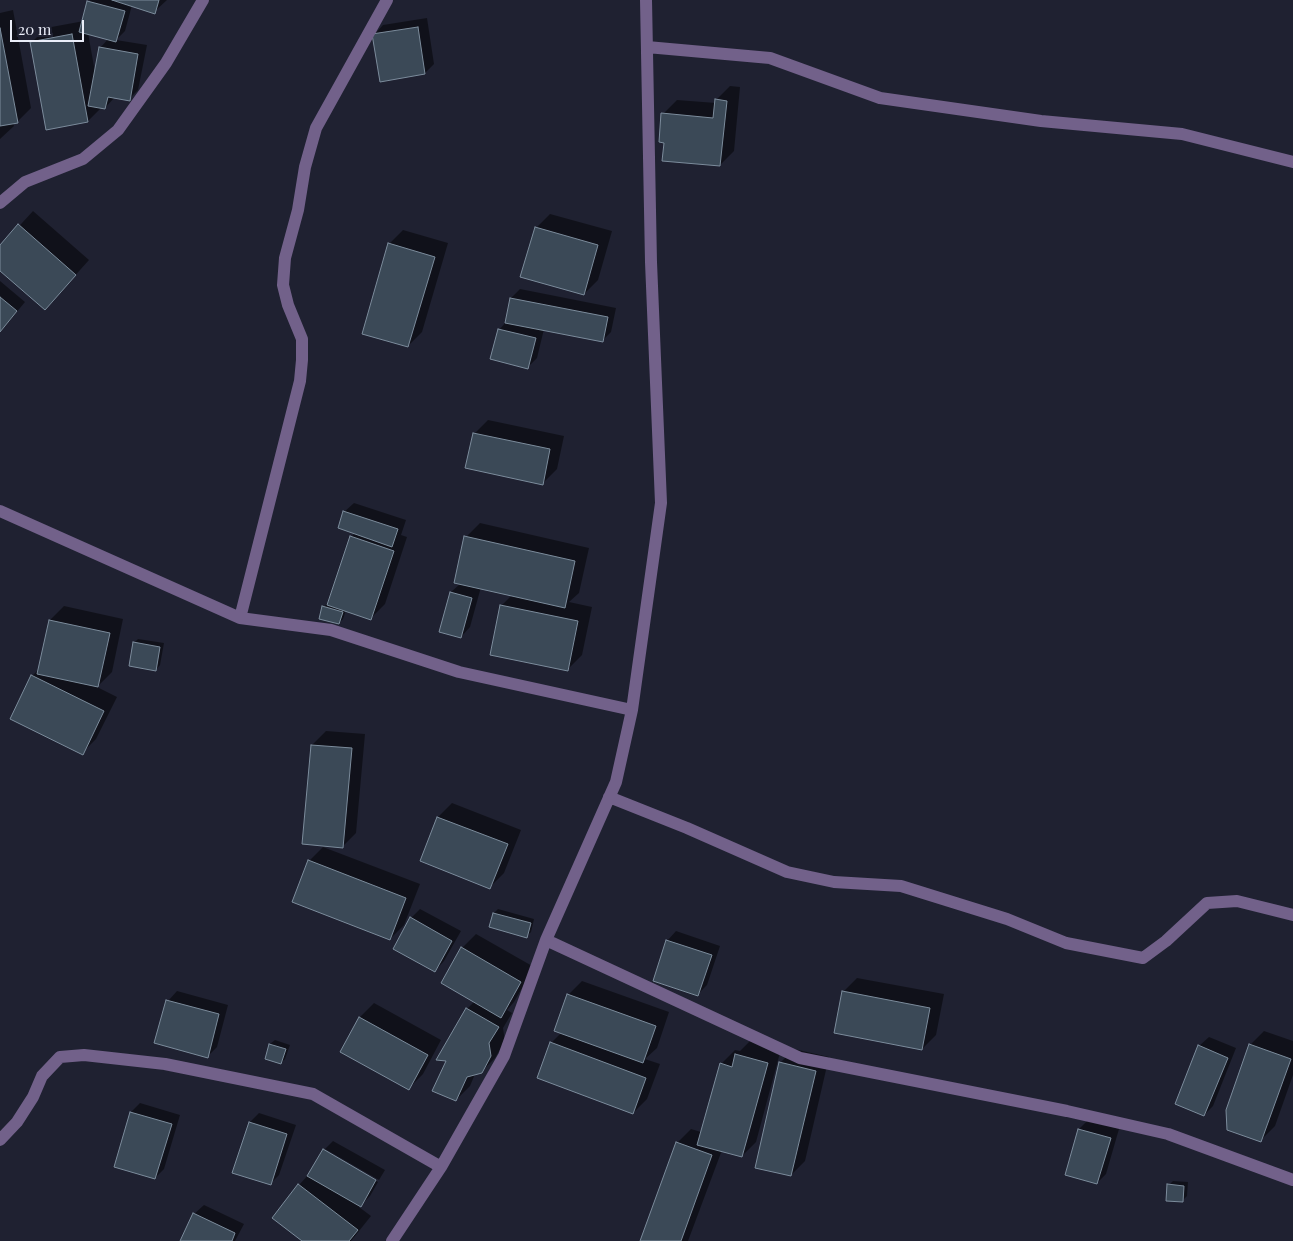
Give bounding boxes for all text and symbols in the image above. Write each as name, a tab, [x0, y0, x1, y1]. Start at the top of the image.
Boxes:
scale bar	[12, 10, 86, 42]
text: 20 m	[18, 19, 51, 39]

